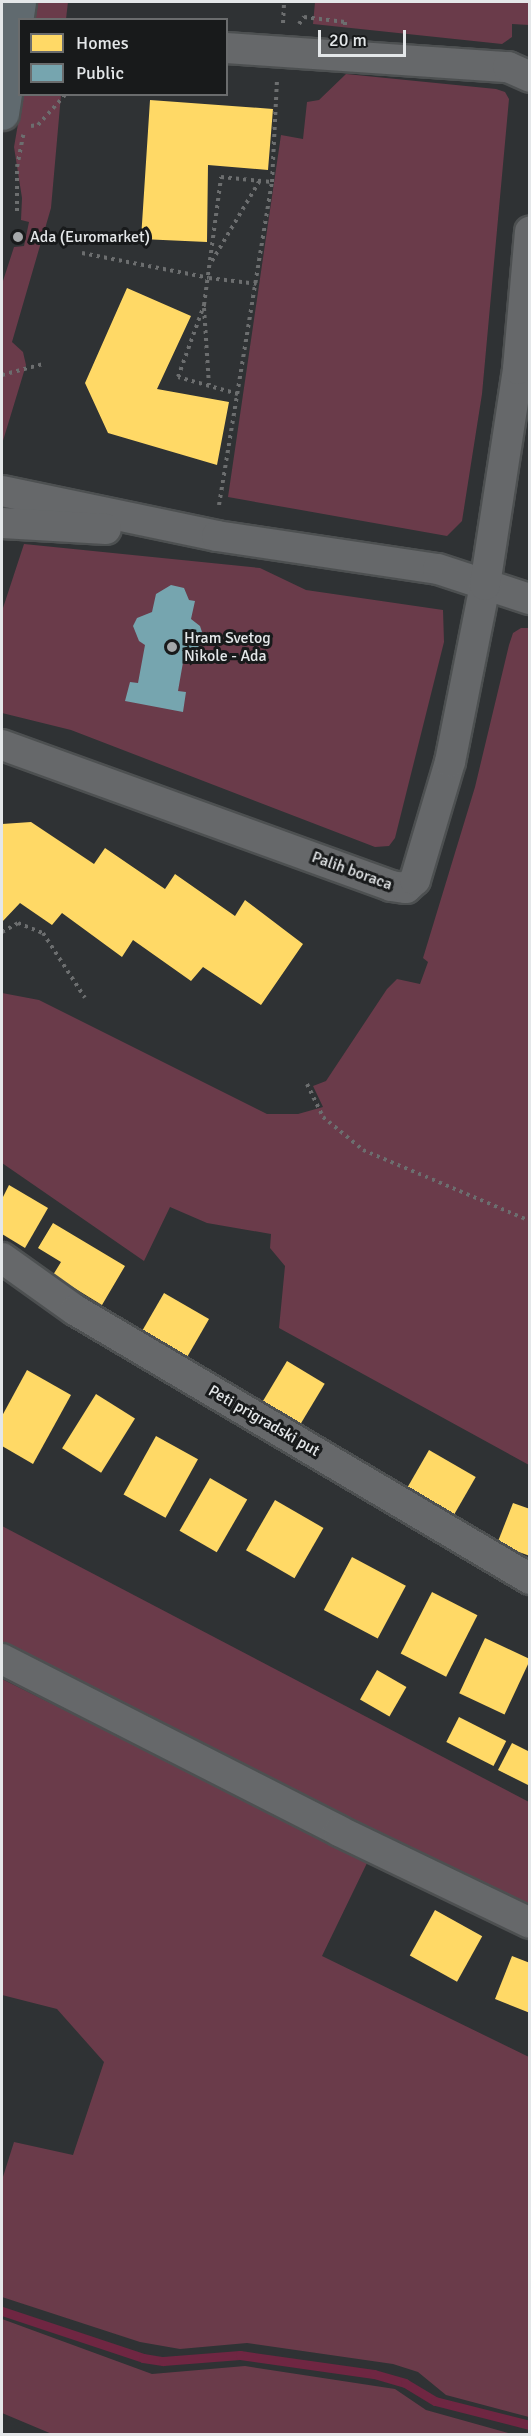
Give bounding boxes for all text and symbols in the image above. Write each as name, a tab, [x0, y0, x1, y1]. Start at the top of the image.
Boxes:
legend	[18, 18, 228, 96]
scale bar	[321, 18, 410, 56]
text: 20 m	[329, 29, 367, 51]
text: Homes	[76, 32, 129, 54]
text: Public	[76, 62, 124, 84]
place label: Ada (Euromarket)	[30, 227, 150, 247]
marker: Ada (Euromarket)	[11, 230, 25, 244]
place label: Hram Svetog Nikole - Ada	[184, 628, 271, 666]
marker: Hram Svetog Nikole - Ada	[165, 640, 179, 654]
street label: Palih boraca	[309, 848, 395, 894]
street label: Peti prigradski put	[205, 1381, 323, 1461]

